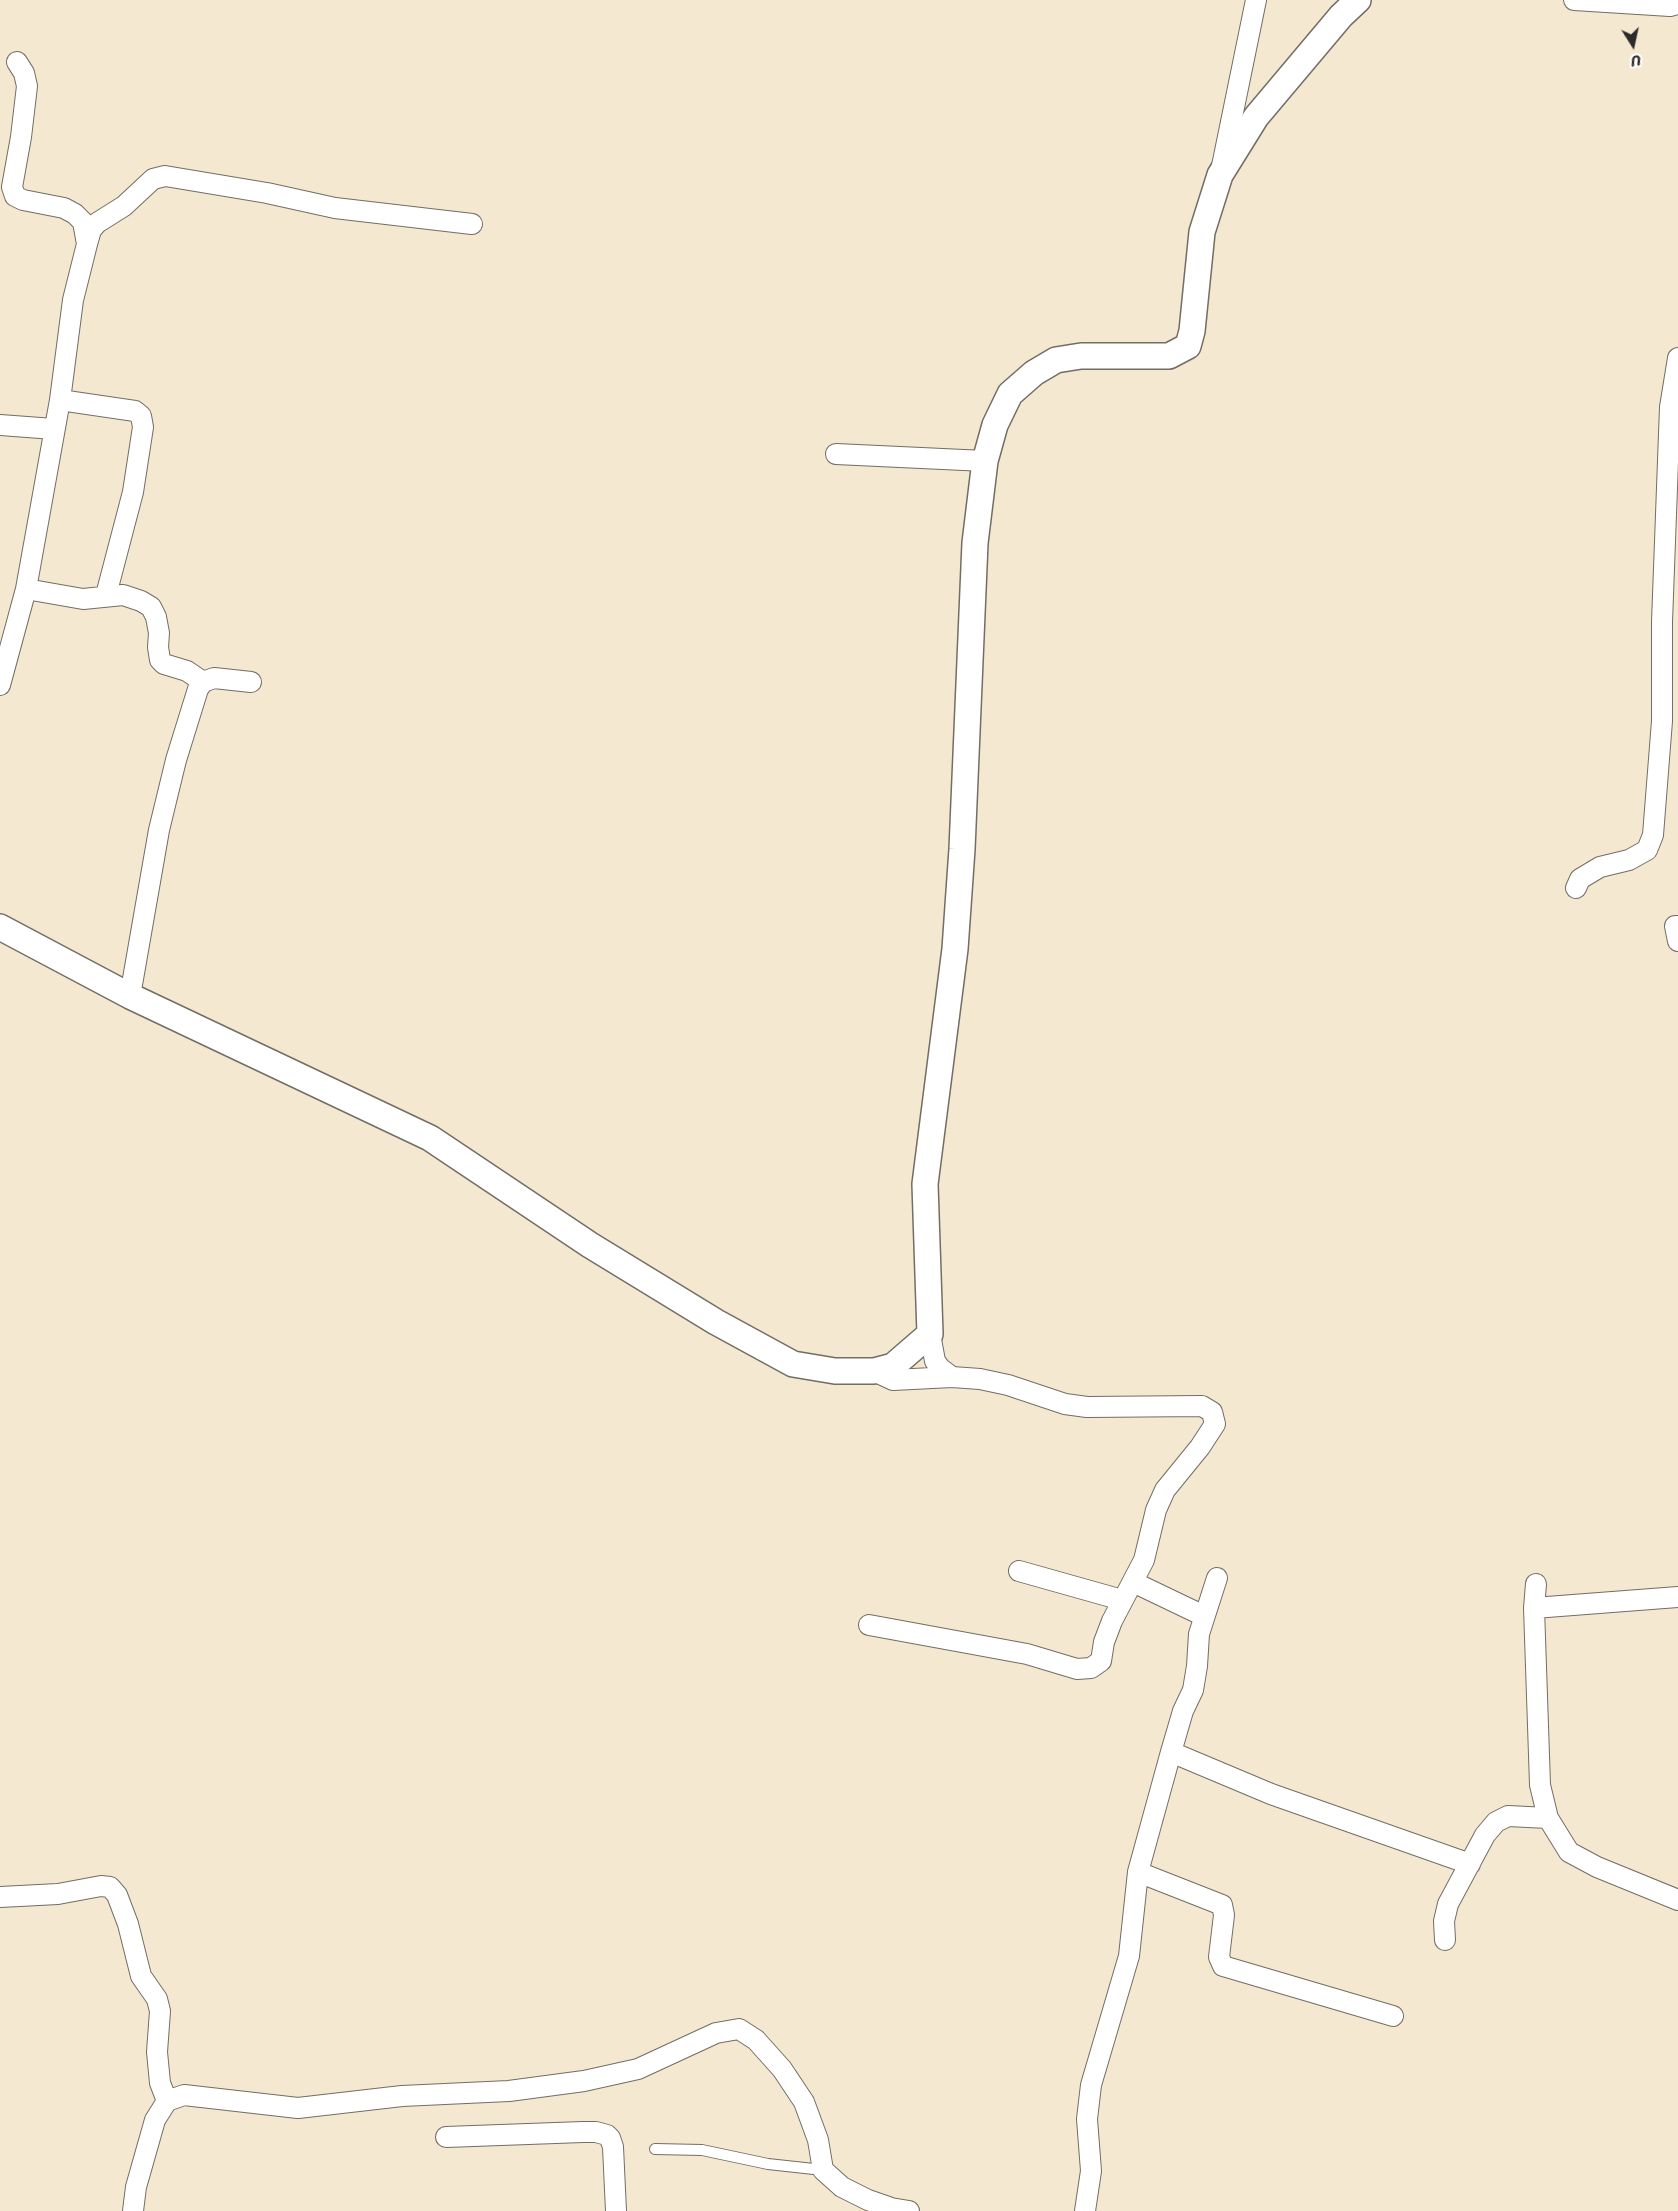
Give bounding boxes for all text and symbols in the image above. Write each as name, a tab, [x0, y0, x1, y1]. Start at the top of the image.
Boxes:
north arrow	[1608, 20, 1658, 70]
text: U	[1629, 47, 1642, 73]

